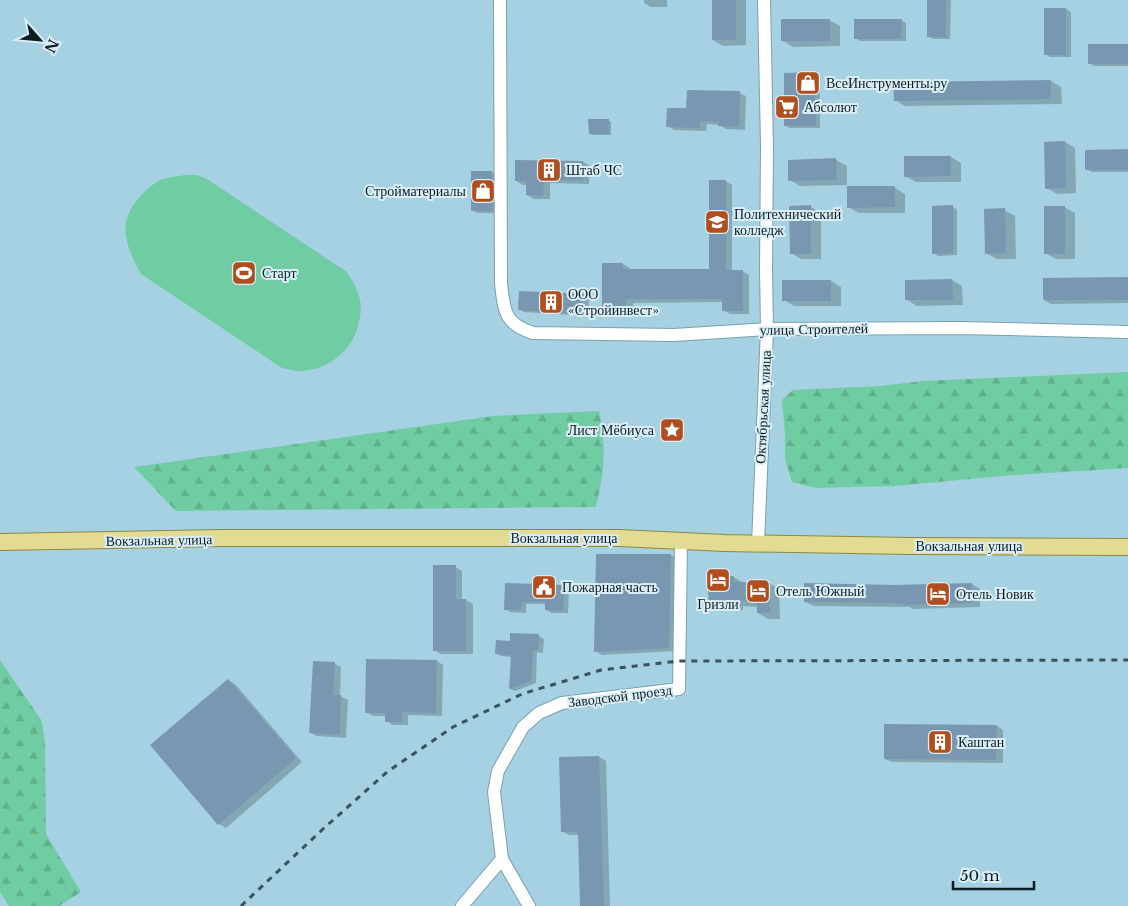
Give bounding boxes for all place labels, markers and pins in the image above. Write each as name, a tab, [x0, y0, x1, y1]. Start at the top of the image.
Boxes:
shop icon: ВсеИнструменты.ру	[795, 70, 821, 96]
place label: ВсеИнструменты.ру	[826, 74, 947, 92]
supermarket icon: Абсолют	[774, 94, 800, 120]
place label: Абсолют	[804, 98, 857, 116]
building icon: Штаб ЧС	[536, 157, 562, 183]
place label: Штаб ЧС	[566, 161, 622, 179]
shop icon: Стройматериалы	[470, 178, 496, 204]
place label: Стройматериалы	[365, 182, 467, 200]
place label: Политехнический колледж	[734, 205, 842, 239]
school or university icon: Политехнический колледж	[704, 209, 730, 235]
sports icon: Старт	[231, 260, 257, 286]
place label: Старт	[262, 264, 297, 282]
place label: ООО «Стройинвест»	[568, 285, 659, 319]
building icon: ООО «Стройинвест»	[538, 289, 564, 315]
place icon: Лист Мёбиуса	[659, 417, 685, 443]
place label: Лист Мёбиуса	[568, 421, 655, 439]
hotel icon: Гризли	[705, 567, 731, 593]
public building icon: Пожарная часть	[531, 574, 557, 600]
place label: Пожарная часть	[562, 578, 658, 596]
hotel icon: Отель Южный	[745, 578, 771, 604]
hotel icon: Отель Новик	[925, 581, 951, 607]
place label: Отель Южный	[776, 582, 865, 600]
place label: Отель Новик	[956, 585, 1034, 603]
place label: Гризли	[697, 595, 739, 613]
building icon: Каштан	[927, 729, 953, 755]
place label: Каштан	[958, 733, 1005, 751]

